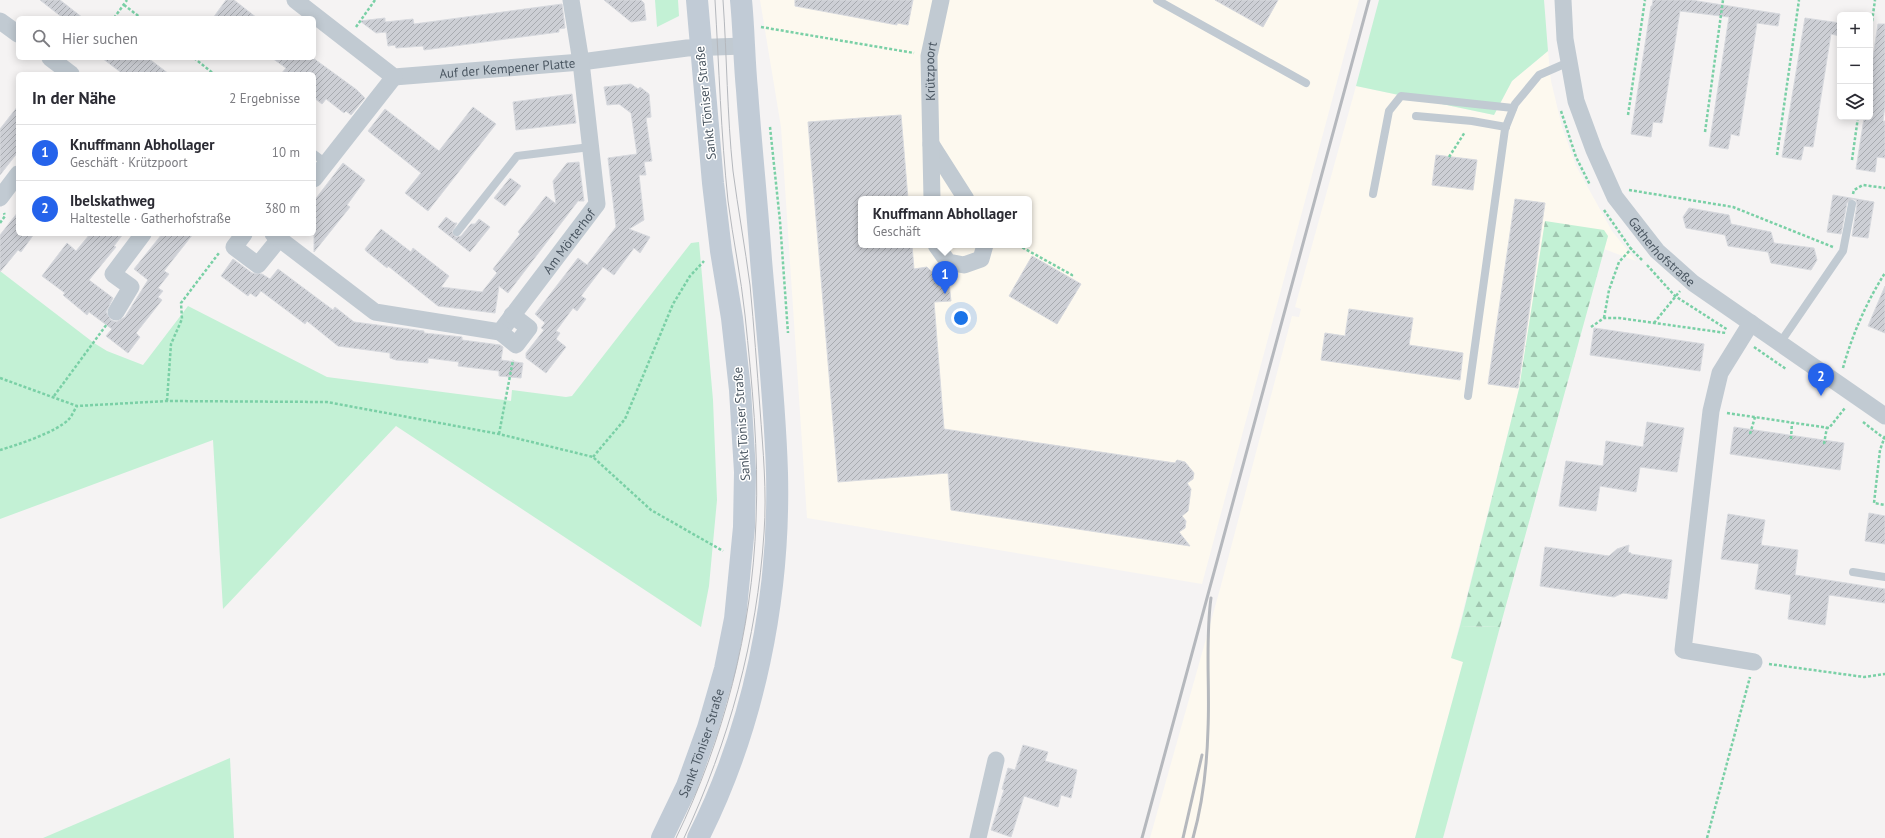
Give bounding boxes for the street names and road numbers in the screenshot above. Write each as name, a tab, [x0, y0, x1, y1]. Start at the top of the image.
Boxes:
street label: Krützpoort	[921, 39, 941, 101]
street label: Sankt Töniser Straße	[691, 45, 720, 161]
street label: Auf der Kempener Platte	[439, 54, 576, 82]
street label: Am Mörterhof	[539, 205, 600, 277]
street label: Gatherhofstraße	[1625, 214, 1699, 290]
street label: Sankt Töniser Straße	[729, 366, 754, 481]
street label: Sankt Töniser Straße	[675, 687, 728, 801]

